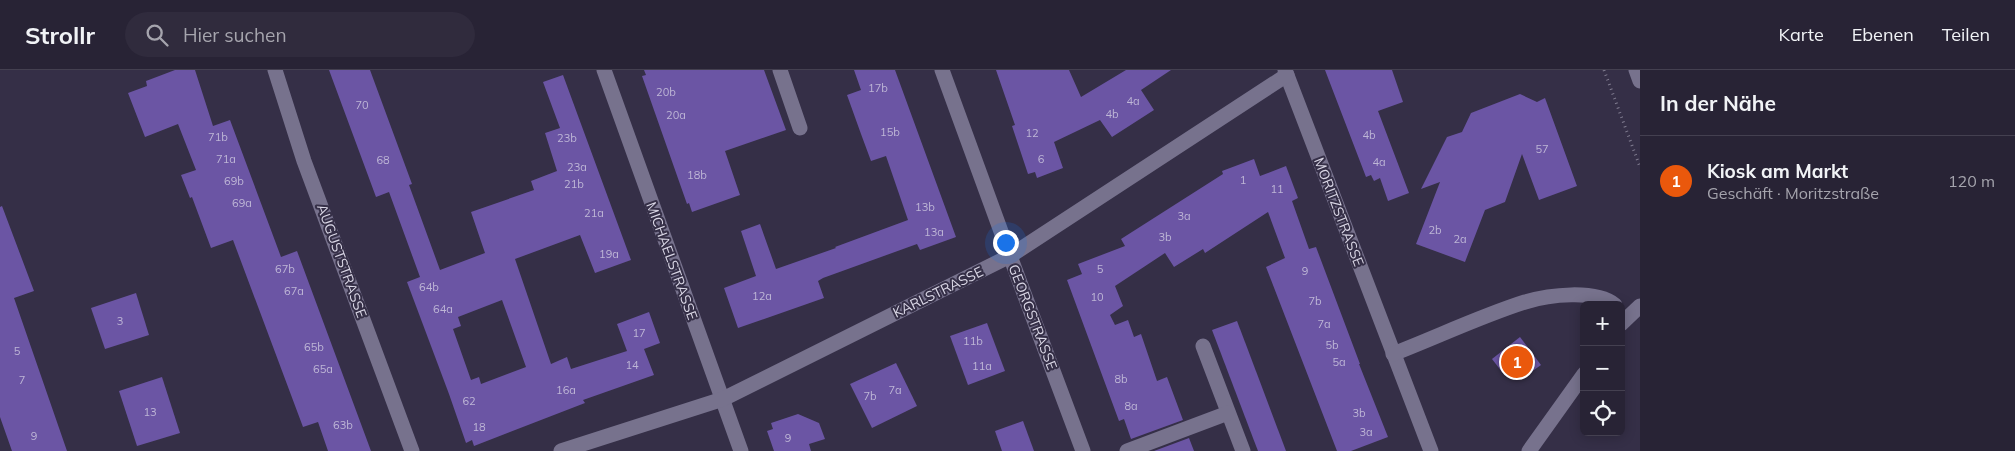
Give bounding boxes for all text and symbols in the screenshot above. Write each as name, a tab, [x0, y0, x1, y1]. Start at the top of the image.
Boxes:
search box	[125, 12, 475, 57]
text: Strollr	[25, 20, 95, 50]
icon: search	[143, 21, 171, 49]
text: Hier suchen	[183, 23, 287, 47]
text: Karte	[1778, 23, 1824, 46]
text: Ebenen	[1852, 23, 1914, 46]
text: Teilen	[1942, 23, 1990, 46]
house number: 17b	[868, 81, 888, 95]
house number: 20b	[656, 85, 676, 99]
text: In der Nähe	[1660, 90, 1776, 116]
house number: 4a	[1126, 94, 1140, 108]
house number: 70	[355, 98, 369, 112]
house number: 4b	[1105, 107, 1119, 121]
house number: 20a	[666, 108, 686, 122]
house number: 15b	[880, 125, 900, 139]
house number: 12	[1025, 126, 1039, 140]
house number: 4b	[1362, 128, 1376, 142]
house number: 71b	[208, 130, 228, 144]
house number: 23b	[557, 131, 577, 145]
house number: 57	[1535, 142, 1549, 156]
house number: 71a	[216, 152, 236, 166]
house number: 6	[1038, 152, 1045, 166]
house number: 68	[376, 153, 390, 167]
street label: MORITZSTRASSE	[1310, 155, 1368, 269]
house number: 4a	[1372, 155, 1386, 169]
text: Kiosk am Markt	[1707, 159, 1848, 183]
house number: 23a	[567, 160, 587, 174]
house number: 18b	[687, 168, 707, 182]
text: 1	[1671, 171, 1681, 191]
text: 120 m	[1948, 171, 1995, 191]
house number: 1	[1240, 173, 1246, 187]
house number: 69b	[224, 174, 244, 188]
house number: 21b	[564, 177, 584, 191]
house number: 11	[1270, 182, 1284, 196]
text: Geschäft · Moritzstraße	[1707, 183, 1879, 203]
house number: 69a	[232, 196, 252, 210]
street label: MICHAELSTRASSE	[642, 200, 702, 322]
house number: 13b	[915, 200, 935, 214]
street label: AUGUSTSTRASSE	[313, 202, 371, 320]
house number: 21a	[584, 206, 604, 220]
house number: 3a	[1177, 209, 1191, 223]
house number: 2b	[1428, 223, 1442, 237]
house number: 13a	[924, 225, 944, 239]
your location	[993, 230, 1019, 256]
house number: 3b	[1158, 230, 1172, 244]
house number: 2a	[1453, 232, 1467, 246]
house number: 19a	[599, 247, 619, 261]
house number: 67b	[275, 262, 295, 276]
street label: KARLSTRASSE	[890, 262, 986, 322]
street label: GEORGSTRASSE	[1005, 262, 1061, 372]
house number: 5	[1097, 262, 1104, 276]
house number: 9	[1302, 264, 1308, 278]
house number: 64b	[419, 280, 439, 294]
house number: 67a	[284, 284, 304, 298]
house number: 12a	[752, 289, 772, 303]
house number: 10	[1090, 290, 1104, 304]
house number: 7b	[1308, 294, 1322, 308]
map controls	[1580, 301, 1625, 436]
button: +	[1580, 301, 1625, 346]
house number: 64a	[433, 302, 453, 316]
house number: 3	[117, 314, 123, 328]
house number: 7a	[1317, 317, 1331, 331]
house number: 17	[632, 326, 646, 340]
house number: 11b	[963, 334, 983, 348]
house number: 5b	[1325, 338, 1339, 352]
house number: 65b	[304, 340, 324, 354]
pin: 1	[1501, 343, 1533, 381]
house number: 5	[14, 344, 21, 358]
button: −	[1580, 346, 1625, 391]
house number: 5a	[1332, 355, 1346, 369]
house number: 14	[625, 358, 639, 372]
house number: 11a	[972, 359, 992, 373]
house number: 65a	[313, 362, 333, 376]
house number: 8b	[1114, 372, 1128, 386]
house number: 7	[19, 373, 25, 387]
house number: 16a	[556, 383, 576, 397]
house number: 7a	[888, 383, 902, 397]
house number: 7b	[863, 389, 877, 403]
button: locate	[1580, 391, 1625, 436]
house number: 62	[462, 394, 476, 408]
house number: 8a	[1124, 399, 1138, 413]
house number: 13	[143, 405, 157, 419]
house number: 3b	[1352, 406, 1366, 420]
house number: 63b	[333, 418, 353, 432]
house number: 18	[472, 420, 486, 434]
house number: 3a	[1359, 425, 1373, 439]
house number: 9	[31, 429, 37, 443]
house number: 9	[785, 431, 791, 445]

